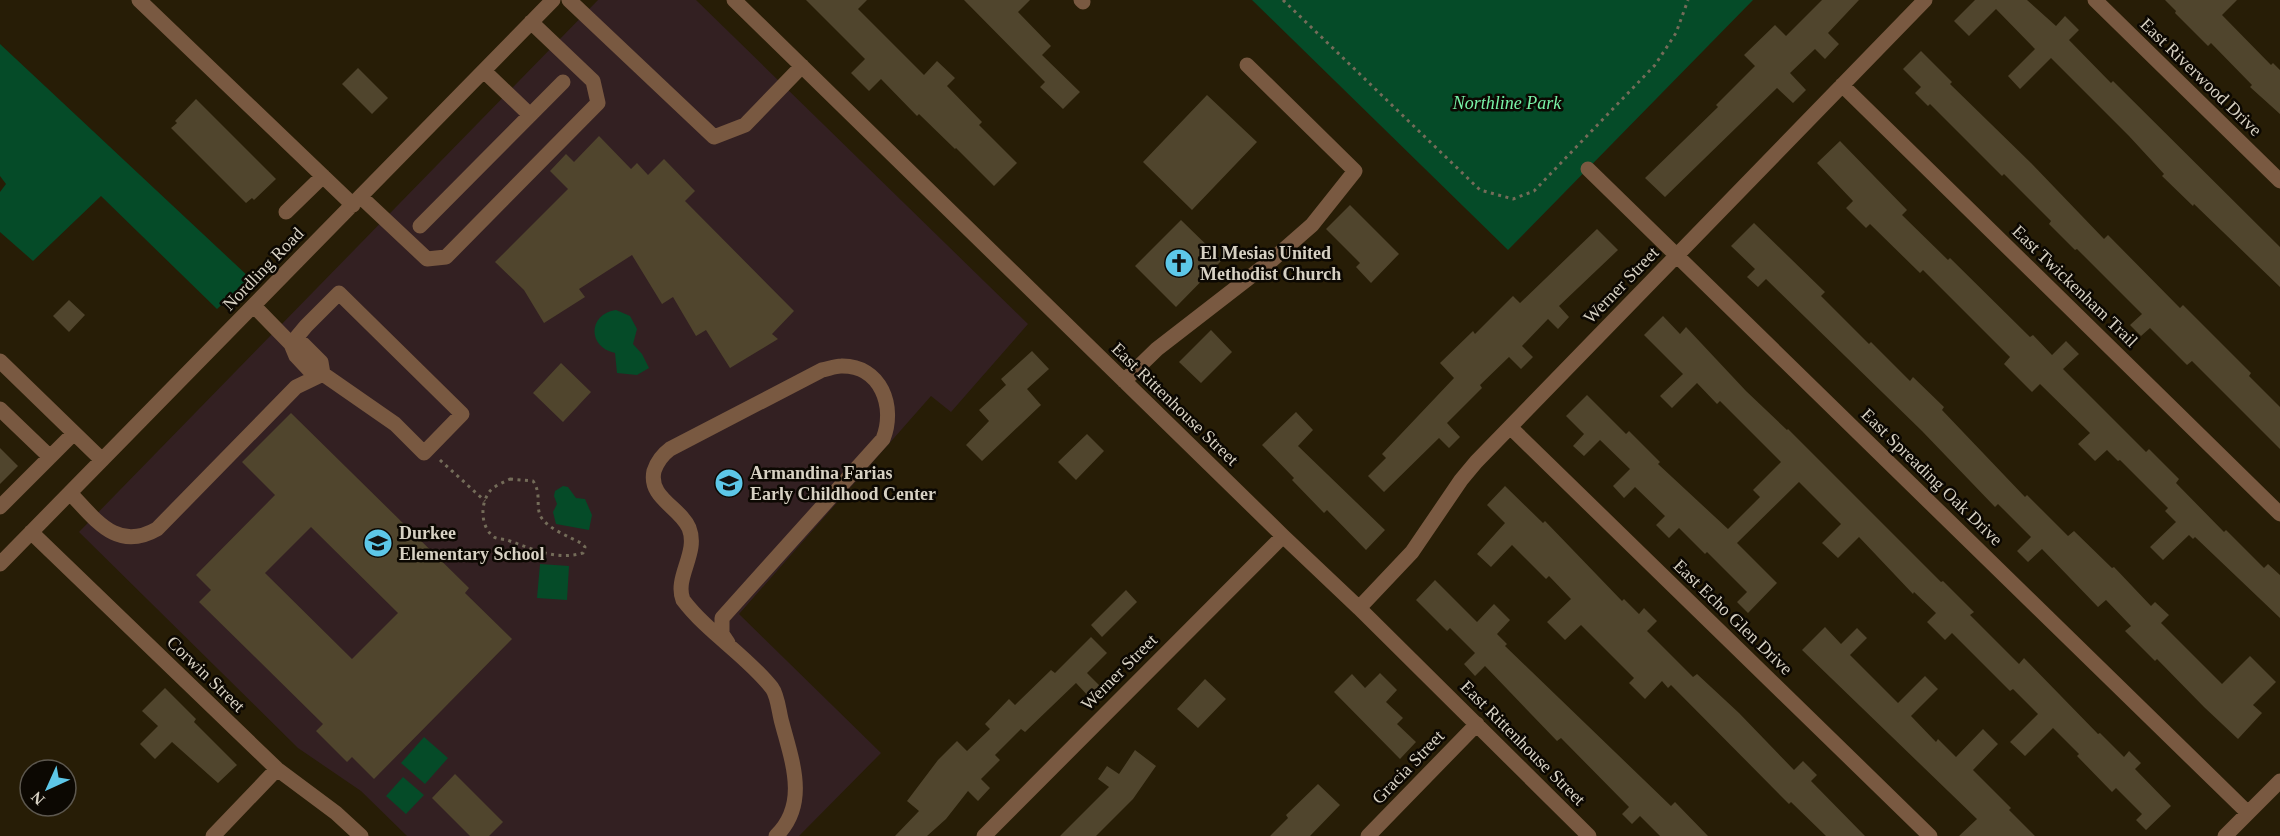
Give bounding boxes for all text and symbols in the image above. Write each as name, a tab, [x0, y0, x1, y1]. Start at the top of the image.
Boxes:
street label: East Riverwood Drive	[2136, 14, 2266, 140]
park label: Northline Park	[1452, 93, 1562, 113]
street label: East Twickenham Trail	[2008, 221, 2142, 351]
street label: Nordling Road	[218, 223, 308, 315]
street label: Werner Street	[1579, 242, 1663, 328]
place label: El Mesias United Methodist Church	[1200, 243, 1341, 284]
church icon: El Mesias United Methodist Church	[1163, 247, 1195, 279]
street label: East Rittenhouse Street	[1108, 338, 1242, 470]
street label: East Spreading Oak Drive	[1857, 404, 2007, 550]
place label: Armandina Farias Early Childhood Center	[750, 463, 936, 504]
school or university icon: Armandina Farias Early Childhood Center	[713, 467, 745, 499]
place label: Durkee Elementary School	[399, 523, 545, 564]
school or university icon: Durkee Elementary School	[362, 527, 394, 559]
street label: East Echo Glen Drive	[1669, 555, 1797, 679]
street label: Werner Street	[1077, 630, 1161, 714]
street label: Corwin Street	[163, 632, 249, 716]
street label: East Rittenhouse Street	[1457, 677, 1589, 809]
street label: Gracia Street	[1368, 726, 1448, 808]
north arrow	[18, 758, 78, 818]
text: N	[27, 788, 48, 808]

